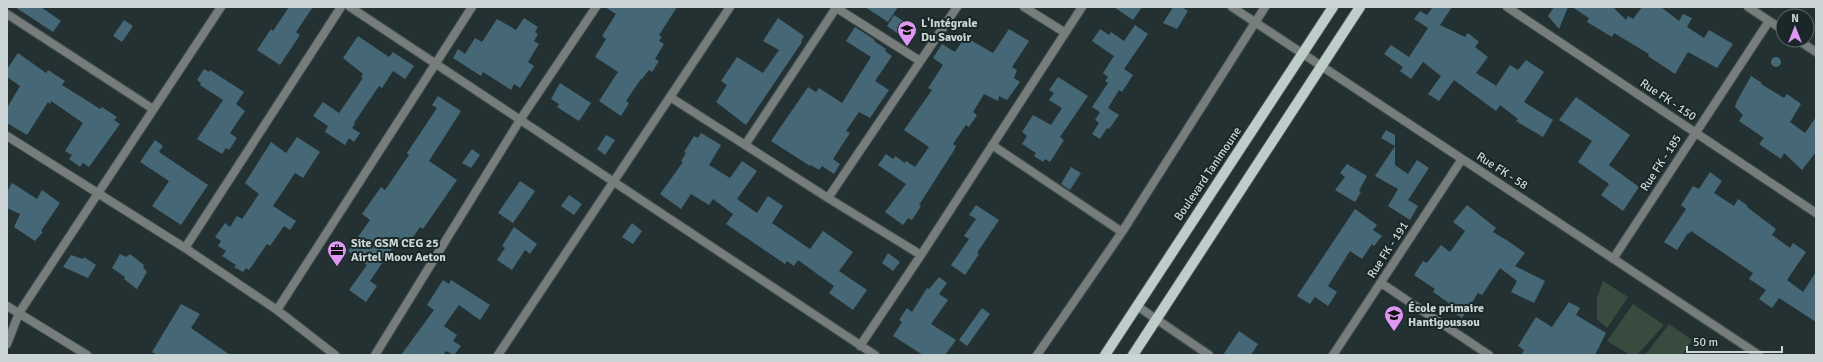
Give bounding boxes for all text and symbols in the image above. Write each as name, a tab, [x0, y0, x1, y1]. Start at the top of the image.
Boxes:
north arrow	[1775, 8, 1815, 48]
text: N	[1791, 12, 1799, 25]
place label: L'Intégrale Du Savoir	[921, 16, 978, 45]
school or university icon: L'Intégrale Du Savoir	[896, 19, 918, 47]
street label: Rue FK - 150	[1637, 76, 1699, 124]
street label: Boulevard Tanimoune	[1171, 124, 1245, 224]
street label: Rue FK - 185	[1637, 132, 1685, 194]
street label: Rue FK - 58	[1474, 149, 1530, 193]
street label: Rue FK - 191	[1364, 219, 1412, 281]
place label: Site GSM CEG 25 Airtel Moov Aeton	[351, 236, 446, 265]
office icon: Site GSM CEG 25 Airtel Moov Aeton	[326, 239, 348, 267]
place label: École primaire Hantigoussou	[1408, 301, 1484, 330]
school or university icon: École primaire Hantigoussou	[1383, 304, 1405, 332]
scale bar	[1687, 328, 1782, 354]
text: 50 m	[1693, 335, 1718, 350]

